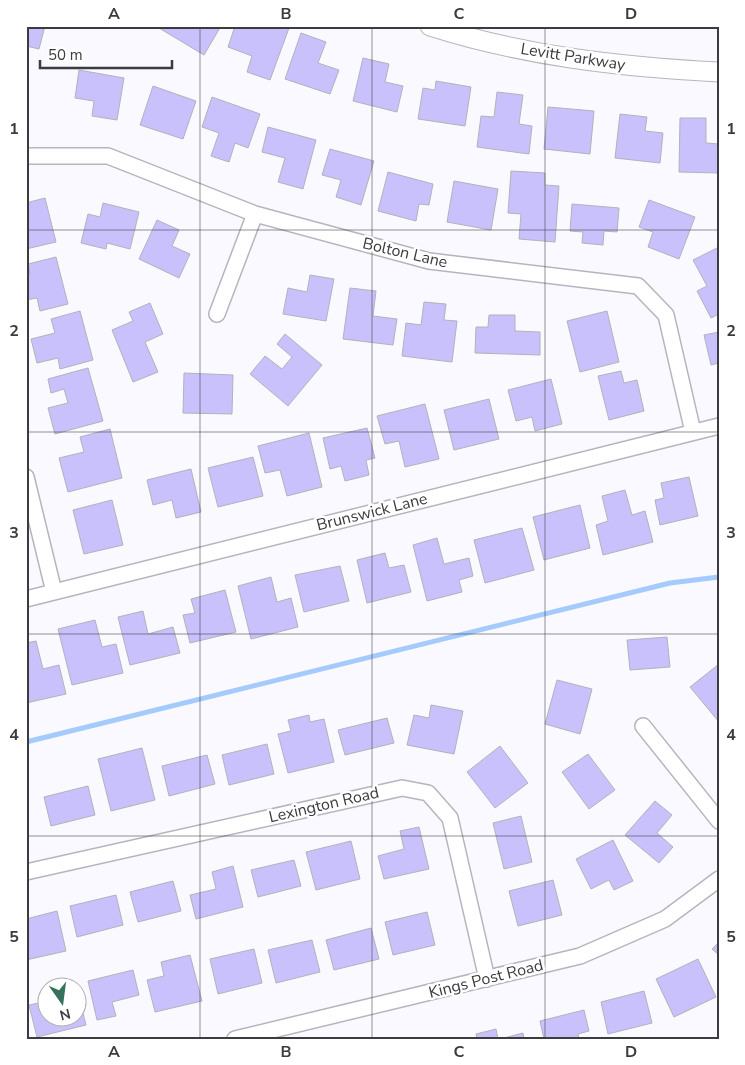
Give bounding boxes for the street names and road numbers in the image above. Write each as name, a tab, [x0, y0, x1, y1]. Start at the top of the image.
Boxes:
street label: Levitt Parkway	[519, 38, 628, 76]
street label: Bolton Lane	[360, 233, 450, 273]
street label: Brunswick Lane	[314, 488, 430, 536]
street label: Lexington Road	[267, 782, 381, 828]
street label: Kings Post Road	[426, 954, 546, 1004]

